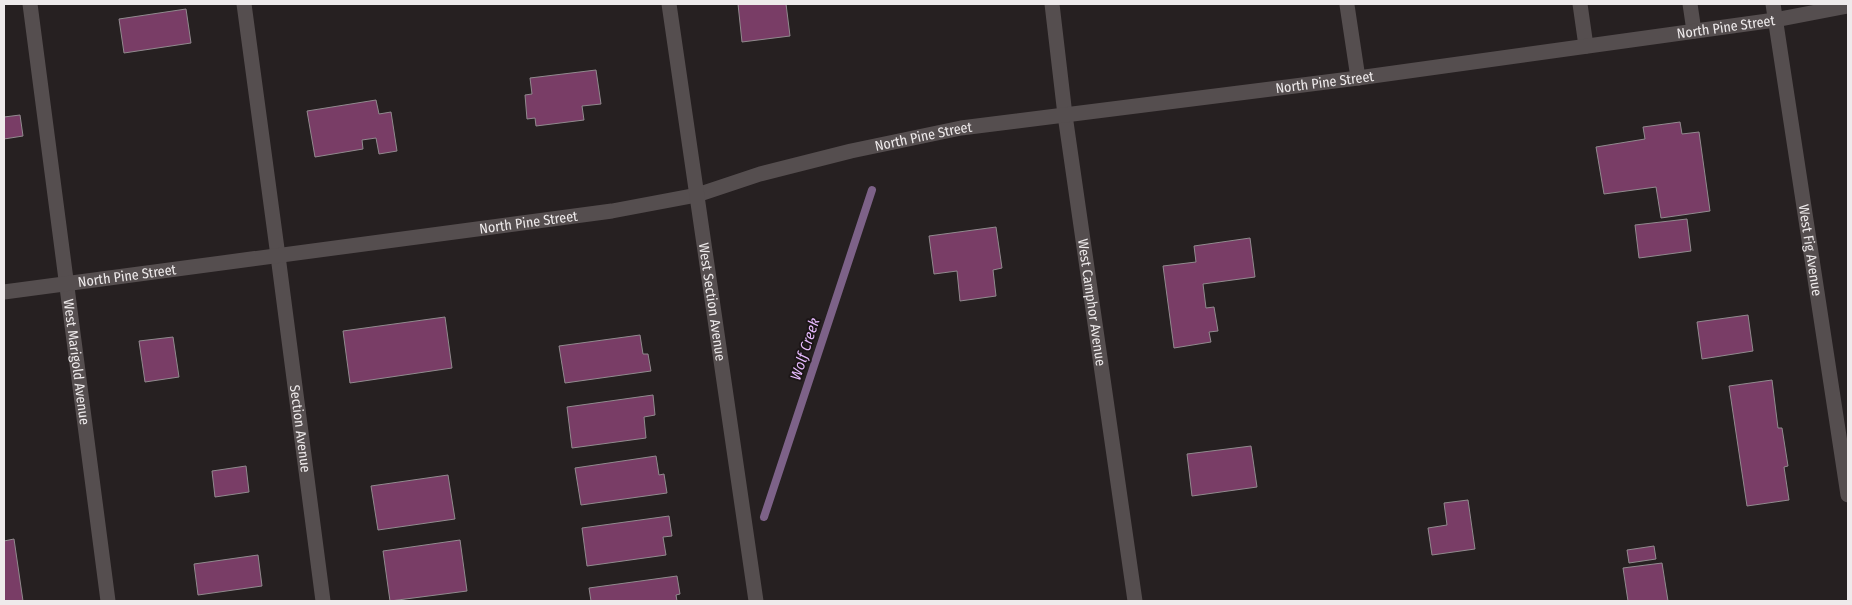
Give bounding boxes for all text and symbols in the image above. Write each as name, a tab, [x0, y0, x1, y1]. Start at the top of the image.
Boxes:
street label: North Pine Street	[1676, 12, 1776, 43]
street label: North Pine Street	[1275, 68, 1375, 97]
street label: North Pine Street	[873, 119, 973, 155]
street label: West Fig Avenue	[1795, 203, 1825, 297]
street label: North Pine Street	[478, 208, 579, 238]
street label: West Camphor Avenue	[1074, 238, 1109, 367]
street label: West Section Avenue	[695, 242, 729, 362]
street label: North Pine Street	[77, 261, 178, 291]
street label: West Marigold Avenue	[60, 298, 93, 426]
water label: Wolf Creek	[786, 315, 824, 382]
street label: Section Avenue	[286, 384, 314, 473]

